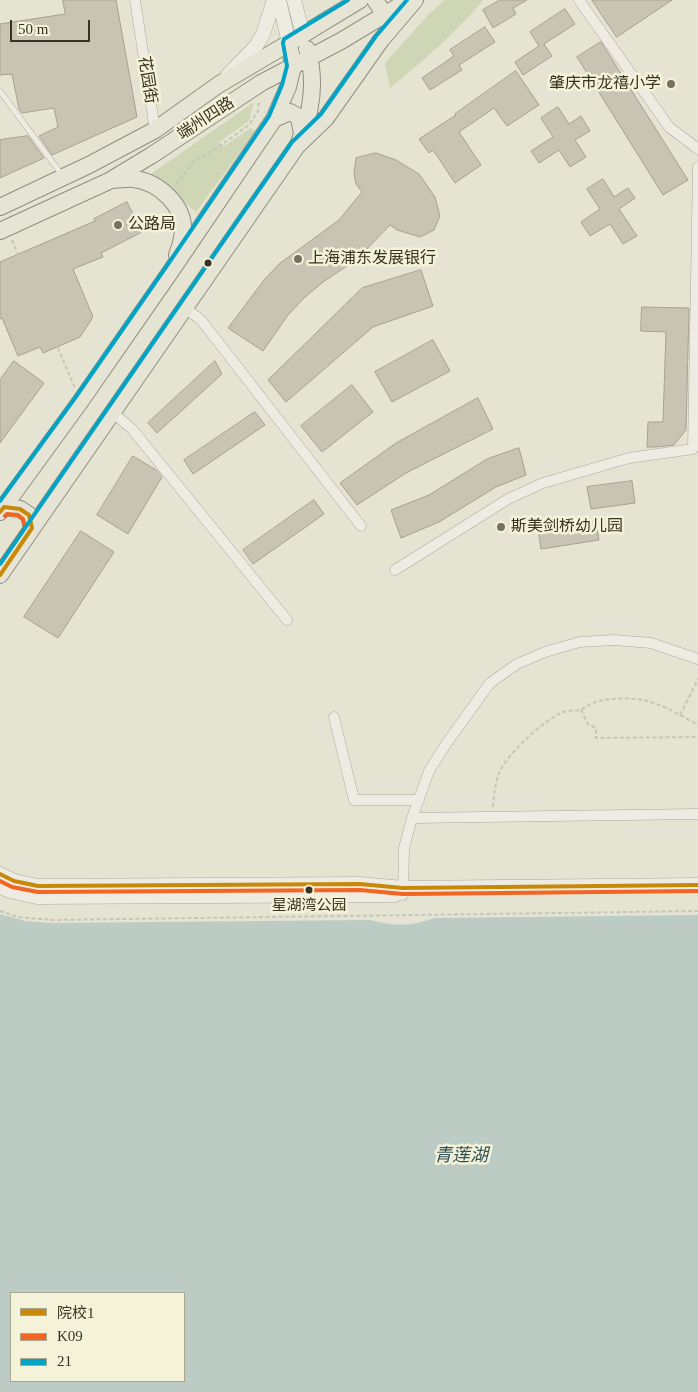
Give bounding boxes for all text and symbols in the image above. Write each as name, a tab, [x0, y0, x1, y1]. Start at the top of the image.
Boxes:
scale bar	[12, 10, 92, 42]
text: 50 m	[18, 21, 48, 37]
street label: 花园街	[134, 55, 160, 105]
place label: 肇庆市龙禧小学	[549, 74, 661, 94]
marker: 肇庆市龙禧小学	[665, 78, 677, 90]
street label: 端州四路	[174, 94, 238, 144]
place label: 公路局	[128, 215, 176, 235]
marker: 公路局	[112, 219, 124, 231]
place label: 上海浦东发展银行	[308, 249, 436, 269]
marker: 上海浦东发展银行	[292, 253, 304, 265]
unlabelled marker	[203, 258, 213, 268]
place label: 斯美剑桥幼儿园	[511, 517, 623, 537]
marker: 斯美剑桥幼儿园	[495, 521, 507, 533]
marker: 星湖湾公园	[304, 885, 314, 895]
place label: 星湖湾公园	[272, 897, 346, 915]
water label: 青莲湖	[434, 1145, 488, 1167]
legend	[10, 1292, 185, 1382]
text: 院校1	[57, 1305, 95, 1321]
text: K09	[57, 1328, 83, 1344]
text: 21	[57, 1353, 72, 1369]

